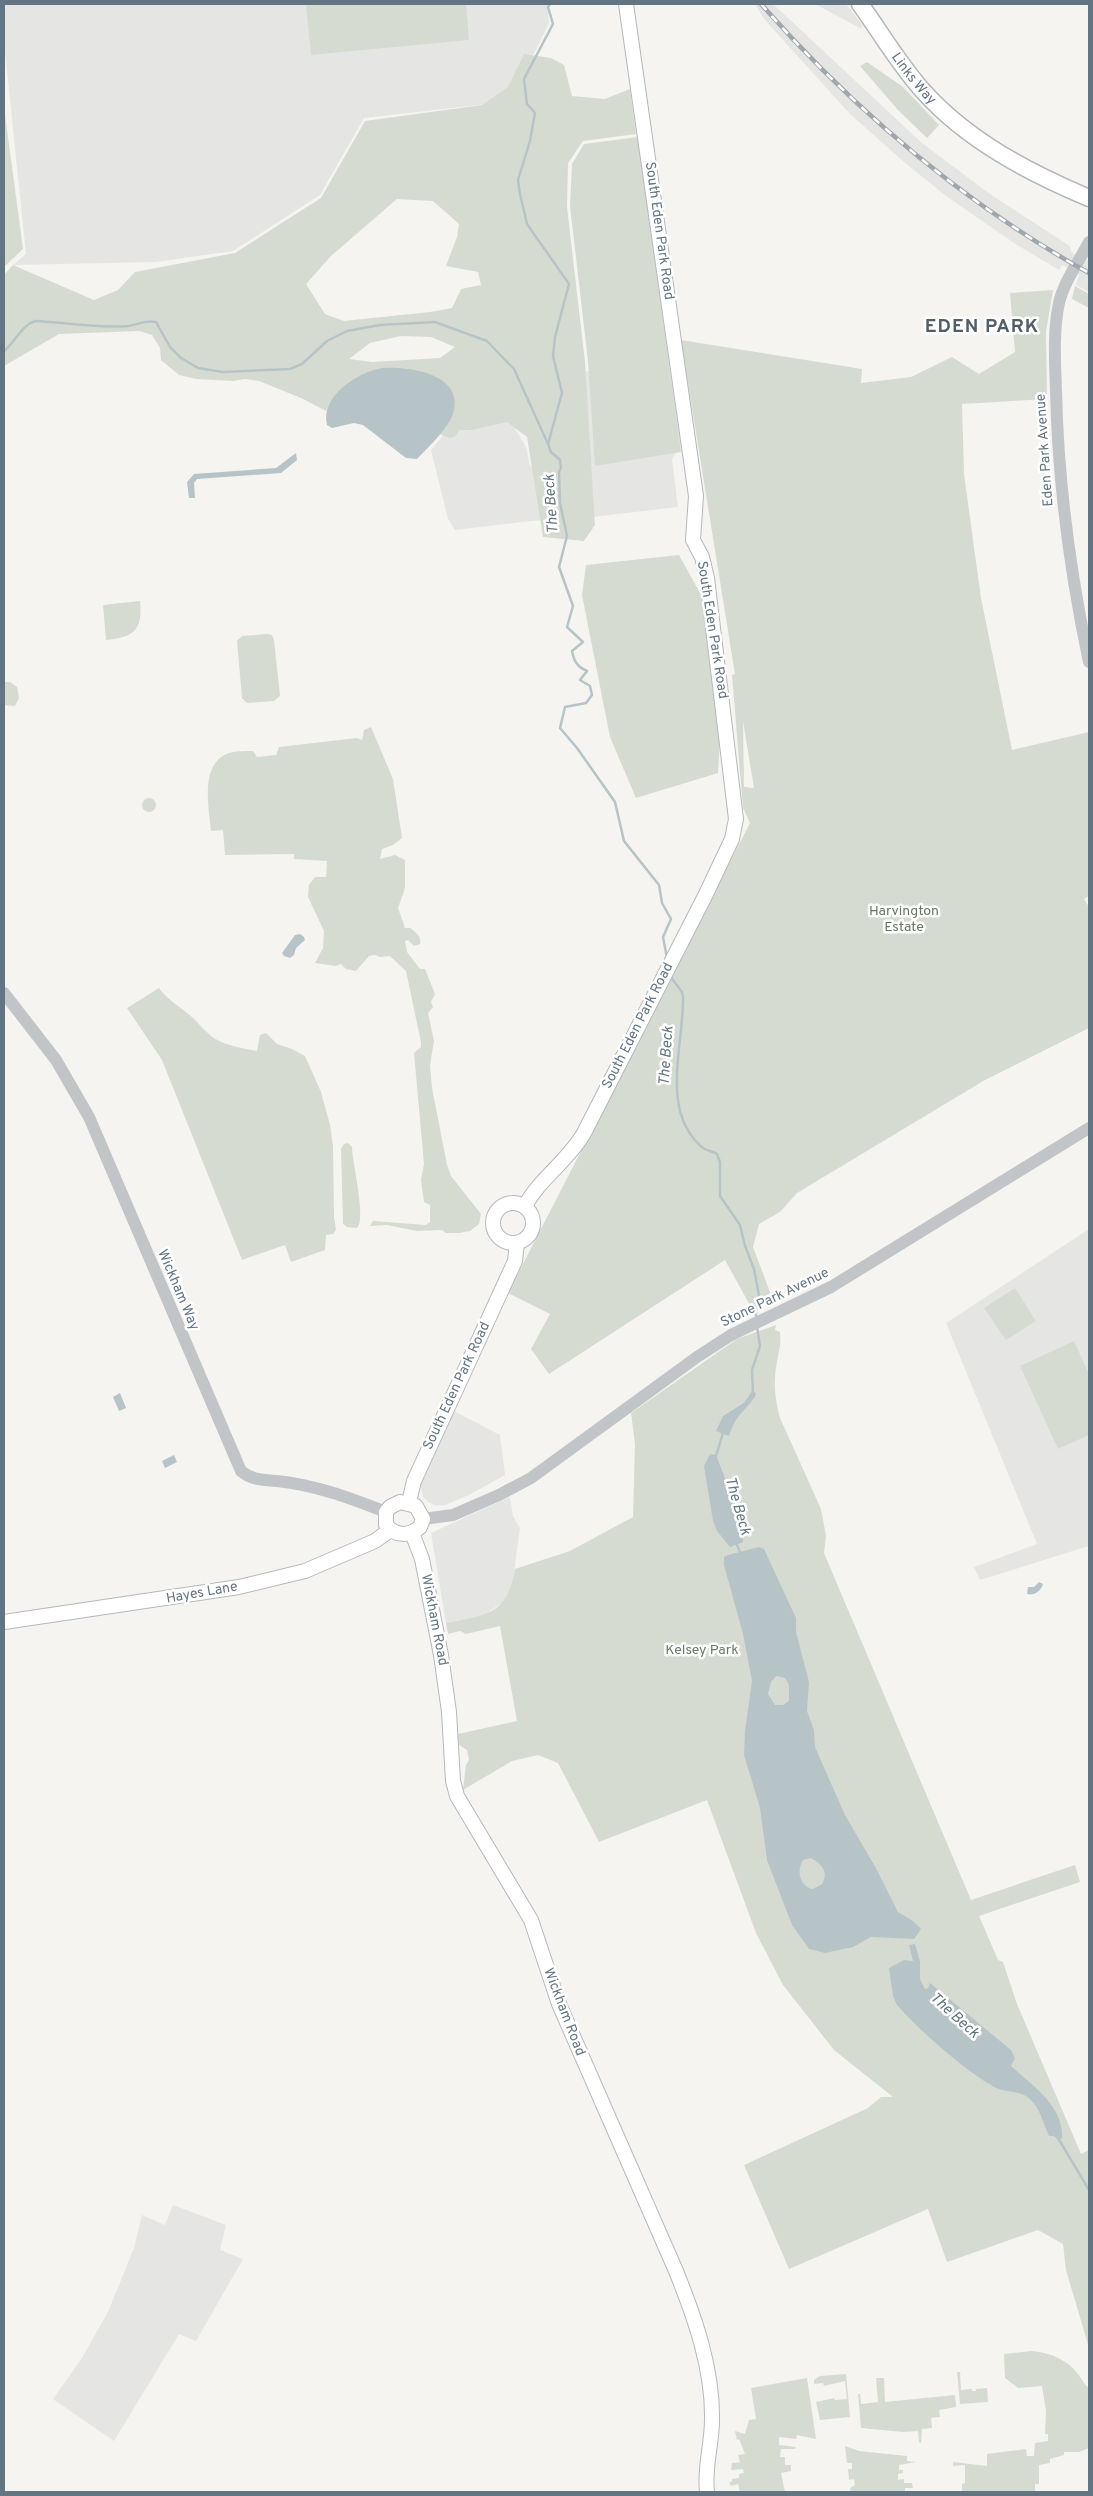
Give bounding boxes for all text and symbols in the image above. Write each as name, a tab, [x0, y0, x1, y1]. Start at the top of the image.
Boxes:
street label: Links Way	[888, 49, 940, 108]
street label: South Eden Park Road	[641, 161, 677, 301]
district label: EDEN PARK	[925, 315, 1039, 339]
street label: Eden Park Avenue	[1033, 393, 1057, 507]
water label: The Beck	[540, 473, 564, 535]
street label: South Eden Park Road	[693, 560, 731, 700]
park label: Harvington Estate	[869, 903, 939, 936]
street label: South Eden Park Road	[599, 960, 677, 1092]
water label: The Beck	[655, 1025, 679, 1087]
street label: Wickham Way	[153, 1247, 203, 1333]
street label: Stone Park Avenue	[718, 1264, 832, 1332]
street label: South Eden Park Road	[420, 1319, 494, 1453]
water label: The Beck	[720, 1475, 755, 1538]
street label: Wickham Road	[417, 1573, 451, 1667]
street label: Hayes Lane	[165, 1578, 239, 1608]
park label: Kelsey Park	[665, 1642, 739, 1659]
street label: Wickham Road	[539, 1966, 589, 2058]
water label: The Beck	[925, 1989, 983, 2043]

